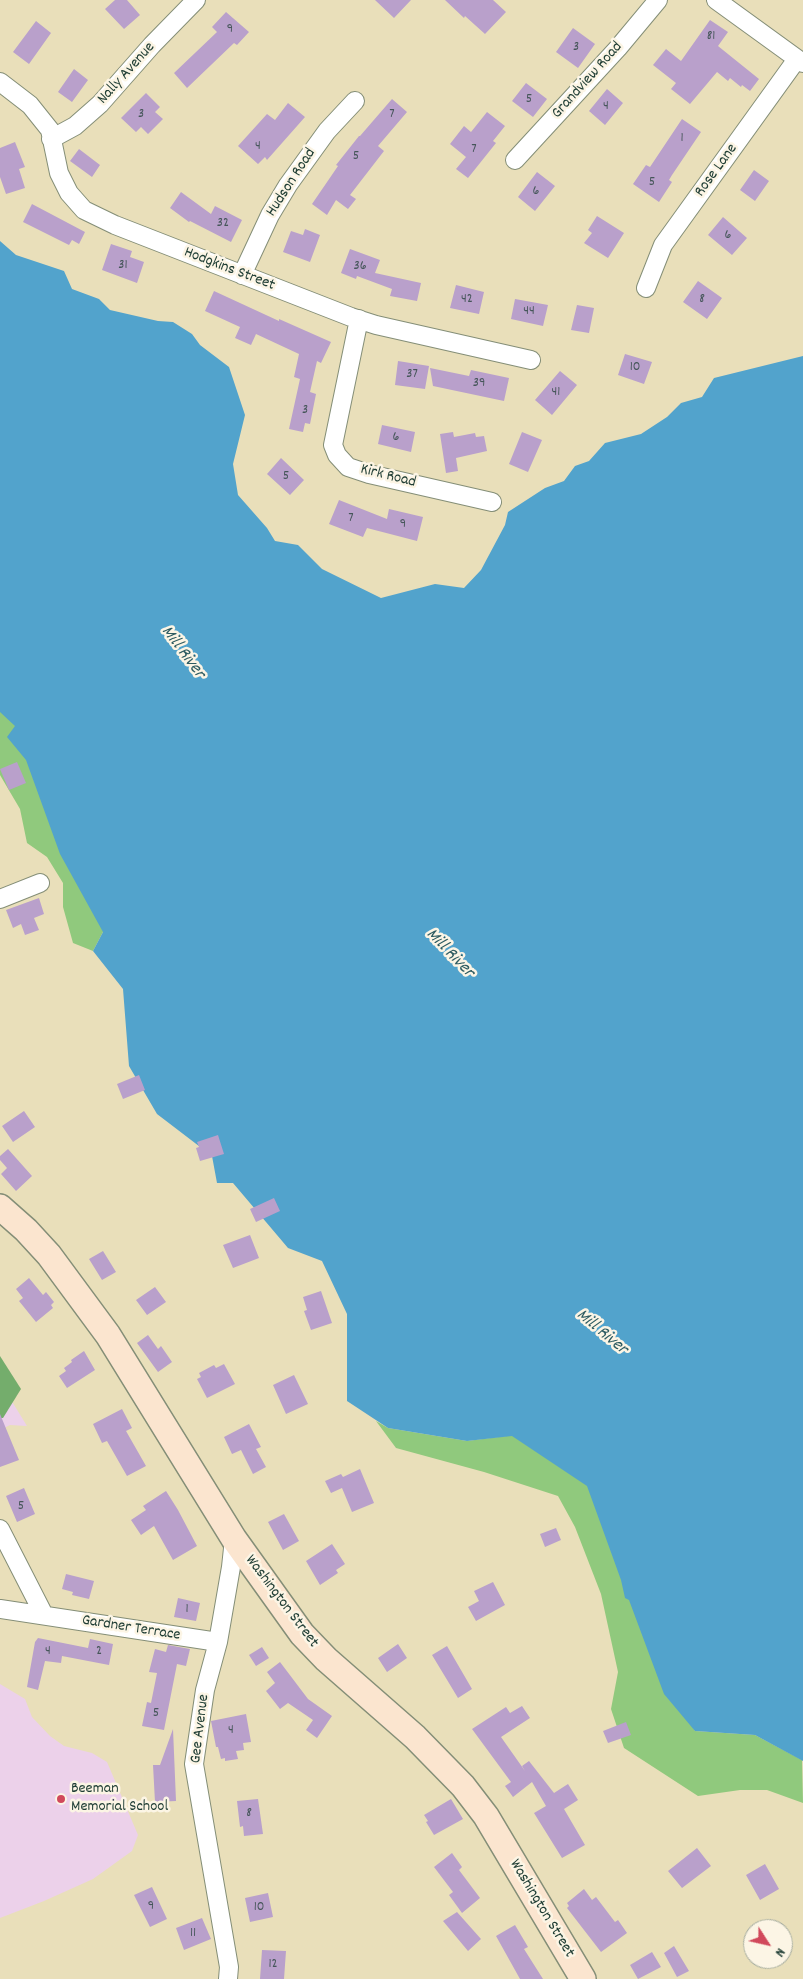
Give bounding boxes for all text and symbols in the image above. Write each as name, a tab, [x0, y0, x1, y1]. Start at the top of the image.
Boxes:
house number: 9	[227, 22, 233, 38]
house number: 81	[707, 29, 715, 45]
street label: Nally Avenue	[94, 39, 160, 109]
street label: Grandview Road	[548, 39, 628, 123]
house number: 3	[573, 40, 579, 56]
house number: 5	[526, 92, 532, 108]
house number: 4	[603, 99, 609, 115]
house number: 3	[138, 107, 144, 123]
house number: 7	[389, 107, 395, 123]
house number: 1	[680, 131, 684, 147]
house number: 4	[255, 139, 261, 155]
street label: Rose Lane	[691, 141, 743, 201]
house number: 7	[471, 142, 477, 158]
street label: Hudson Road	[263, 145, 321, 221]
house number: 5	[353, 149, 359, 165]
house number: 5	[649, 175, 655, 191]
house number: 6	[533, 184, 539, 200]
house number: 32	[217, 216, 229, 232]
house number: 6	[725, 228, 731, 244]
street label: Hodgkins Street	[181, 244, 277, 296]
house number: 31	[118, 258, 128, 274]
house number: 36	[353, 259, 367, 275]
house number: 42	[461, 292, 473, 308]
house number: 8	[699, 292, 705, 308]
house number: 44	[523, 304, 535, 320]
house number: 10	[630, 360, 640, 376]
house number: 37	[406, 367, 418, 383]
house number: 39	[473, 376, 485, 392]
house number: 41	[552, 385, 560, 401]
house number: 3	[302, 403, 308, 419]
house number: 6	[393, 430, 399, 446]
street label: Kirk Road	[358, 461, 418, 493]
house number: 5	[283, 469, 289, 485]
house number: 7	[348, 511, 354, 527]
house number: 9	[400, 517, 406, 533]
water label: Mill River	[155, 622, 209, 684]
water label: Mill River	[420, 925, 478, 983]
water label: Mill River	[571, 1305, 631, 1361]
house number: 5	[18, 1499, 24, 1515]
street label: Washington Street	[240, 1552, 322, 1652]
house number: 1	[185, 1602, 189, 1618]
street label: Gardner Terrace	[80, 1612, 182, 1646]
house number: 4	[45, 1644, 51, 1660]
house number: 2	[96, 1644, 102, 1660]
street label: Gee Avenue	[187, 1693, 215, 1765]
house number: 5	[153, 1706, 159, 1722]
house number: 4	[228, 1723, 234, 1739]
place label: Beeman Memorial School	[71, 1780, 168, 1818]
marker: Beeman Memorial School	[55, 1793, 67, 1805]
house number: 8	[246, 1806, 252, 1822]
street label: Washington Street	[504, 1856, 578, 1962]
house number: 9	[148, 1899, 154, 1915]
house number: 10	[254, 1900, 264, 1916]
north arrow	[743, 1919, 793, 1969]
house number: 11	[190, 1926, 196, 1942]
text: N	[769, 1943, 790, 1961]
house number: 12	[268, 1957, 278, 1973]

